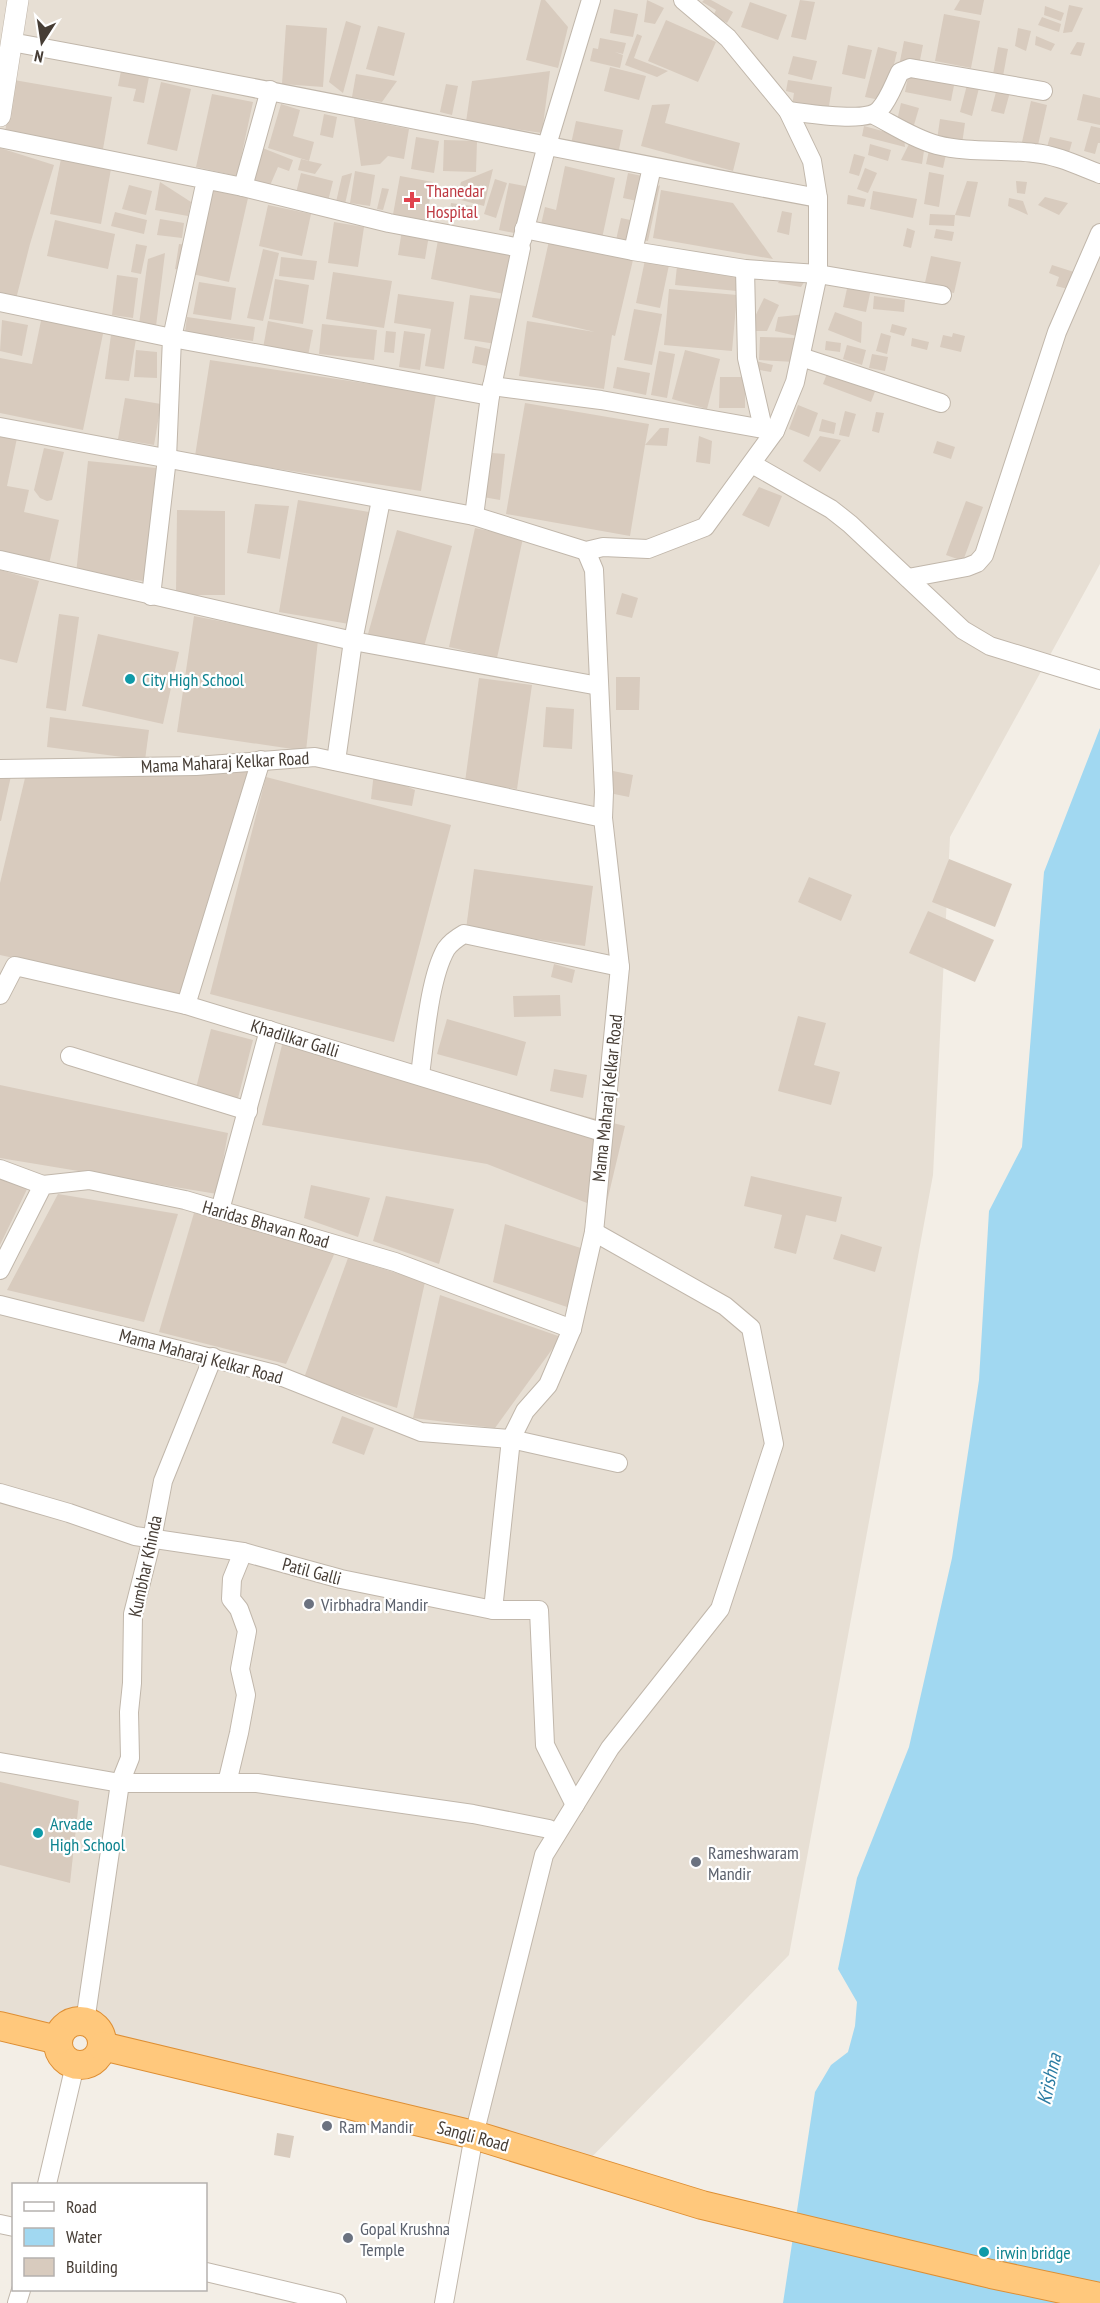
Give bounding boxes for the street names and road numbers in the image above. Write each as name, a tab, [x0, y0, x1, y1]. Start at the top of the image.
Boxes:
street label: Mama Maharaj Kelkar Road	[140, 746, 310, 778]
street label: Mama Maharaj Kelkar Road	[587, 1013, 627, 1183]
street label: Khadilkar Galli	[248, 1014, 342, 1062]
street label: Haridas Bhavan Road	[200, 1195, 332, 1253]
street label: Mama Maharaj Kelkar Road	[117, 1323, 285, 1389]
street label: Kumbhar Khinda	[123, 1513, 167, 1619]
street label: Patil Galli	[280, 1552, 344, 1590]
street label: Sangli Road	[435, 2115, 511, 2157]

